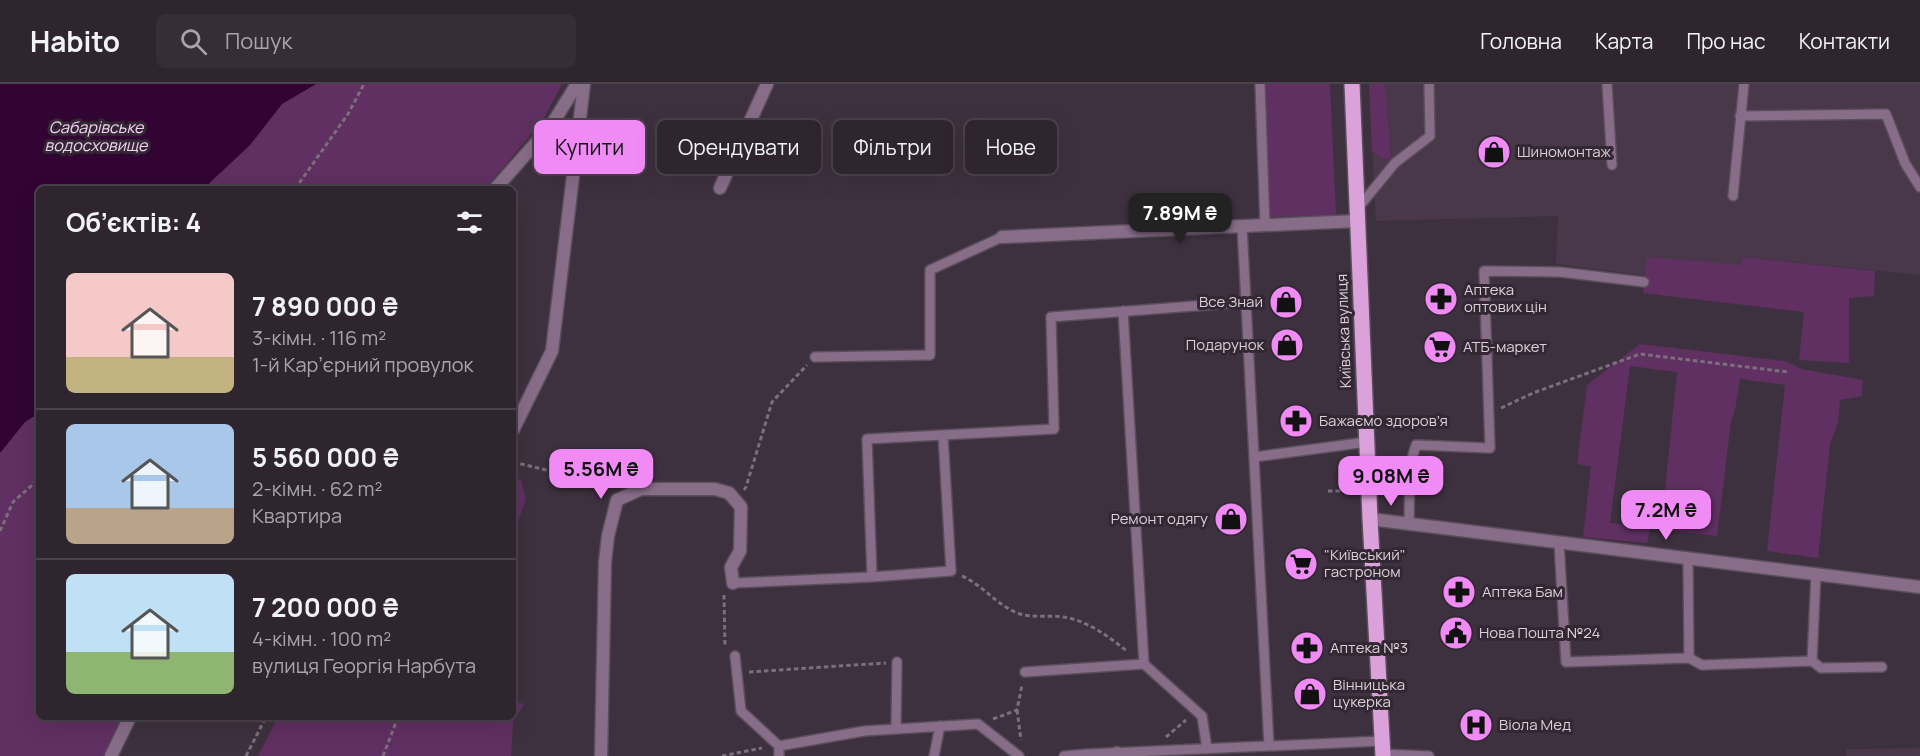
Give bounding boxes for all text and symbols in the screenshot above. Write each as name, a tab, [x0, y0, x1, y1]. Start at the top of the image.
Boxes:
search box	[156, 14, 576, 68]
text: Habito	[30, 22, 120, 60]
icon: search	[177, 25, 210, 58]
text: Пошук	[225, 26, 293, 56]
text: Головна	[1480, 27, 1562, 55]
text: Карта	[1595, 27, 1653, 55]
text: Про нас	[1686, 27, 1766, 55]
text: Контакти	[1799, 27, 1890, 55]
water label: Сабарівське водосховище	[45, 116, 149, 156]
chip: Купити	[534, 120, 645, 174]
chip: Орендувати	[657, 120, 821, 174]
chip: Фільтри	[833, 120, 953, 174]
chip: Нове	[965, 120, 1057, 174]
shop icon: Шиномонтаж	[1476, 134, 1512, 170]
place label: Шиномонтаж	[1517, 141, 1612, 162]
pin: 7.89M ₴	[1125, 193, 1235, 244]
text: 7.89M ₴	[1143, 199, 1217, 226]
text: Об’єктів: 4	[66, 204, 201, 240]
icon: filters	[453, 206, 486, 239]
street label: Київська вулиця	[1331, 273, 1356, 389]
place label: Аптека оптових цін	[1464, 279, 1547, 317]
pharmacy icon: Аптека оптових цін	[1423, 281, 1459, 317]
shop icon: Все Знай	[1268, 284, 1304, 320]
text: 7 890 000 ₴	[252, 288, 398, 324]
place label: Все Знай	[1199, 291, 1263, 312]
icon: home	[114, 297, 186, 369]
text: 3-кімн. · 116 m²	[252, 324, 386, 351]
shop icon: Подарунок	[1269, 327, 1305, 363]
supermarket icon: АТБ-маркет	[1422, 329, 1458, 365]
place label: Подарунок	[1186, 334, 1265, 355]
place label: АТБ-маркет	[1463, 336, 1547, 357]
text: 1-й Карʼєрний провулок	[252, 351, 474, 378]
pharmacy icon: Бажаємо здоров’я	[1278, 403, 1314, 439]
place label: Бажаємо здоров’я	[1319, 410, 1448, 431]
text: 5 560 000 ₴	[252, 439, 399, 475]
icon: home	[114, 448, 186, 520]
pin: 5.56M ₴	[546, 449, 656, 500]
text: 5.56M ₴	[563, 455, 639, 482]
pin: 9.08M ₴	[1336, 456, 1446, 507]
text: 9.08M ₴	[1352, 462, 1430, 489]
text: 2-кімн. · 62 m²	[252, 475, 382, 502]
pin: 7.2M ₴	[1617, 490, 1715, 541]
text: 7.2M ₴	[1635, 496, 1697, 523]
shop icon: Ремонт одягу	[1213, 501, 1249, 537]
text: Квартира	[252, 502, 342, 529]
place label: Ремонт одягу	[1111, 508, 1208, 529]
place label: "Київський" гастроном	[1324, 544, 1406, 582]
supermarket icon: "Київський" гастроном	[1283, 546, 1319, 582]
pharmacy icon: Аптека Бам	[1441, 574, 1477, 610]
place label: Аптека Бам	[1482, 581, 1563, 602]
text: 7 200 000 ₴	[252, 589, 399, 625]
icon: home	[114, 598, 186, 670]
public building icon: Нова Пошта №24	[1438, 615, 1474, 651]
place label: Нова Пошта №24	[1479, 622, 1601, 643]
text: 4-кімн. · 100 m²	[252, 625, 391, 652]
pharmacy icon: Аптека №3	[1289, 630, 1325, 666]
place label: Аптека №3	[1330, 637, 1408, 658]
text: вулиця Георгія Нарбута	[252, 652, 476, 679]
place label: Вінницька цукерка	[1333, 674, 1405, 712]
shop icon: Вінницька цукерка	[1292, 676, 1328, 712]
hospital icon: Віола Мед	[1458, 707, 1494, 743]
place label: Віола Мед	[1499, 714, 1571, 735]

